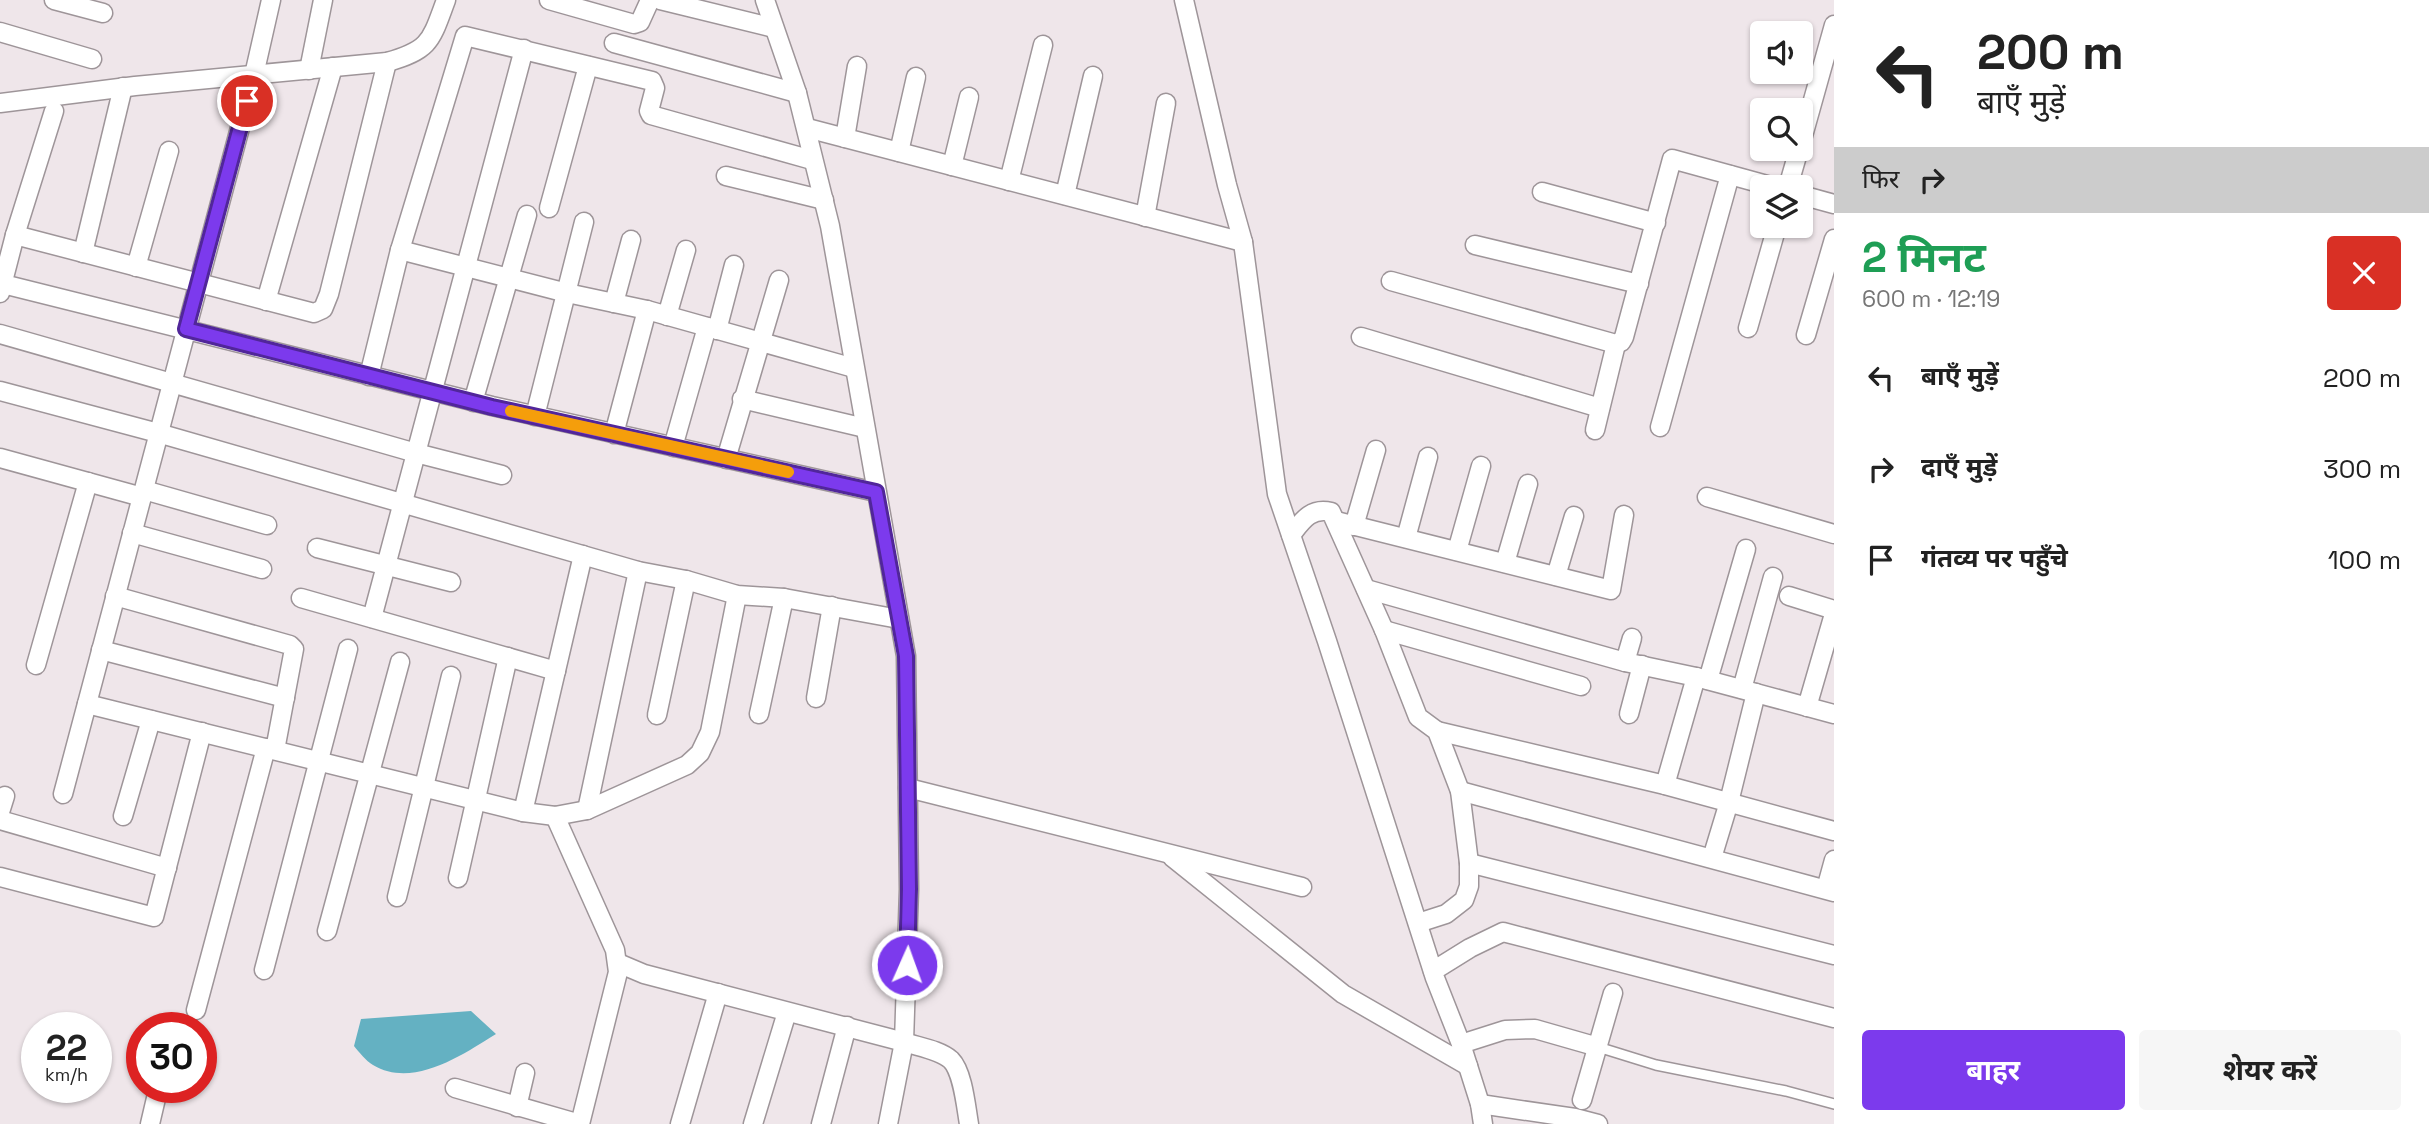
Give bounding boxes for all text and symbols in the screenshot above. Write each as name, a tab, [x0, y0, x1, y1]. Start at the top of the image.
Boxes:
map controls	[1750, 21, 1813, 238]
button: sound	[1750, 21, 1813, 84]
text: 200 m	[1977, 21, 2124, 83]
icon: left	[1862, 28, 1953, 119]
pin	[217, 71, 277, 131]
icon: arrive	[228, 82, 266, 120]
text: बाएँ मुड़ें	[1977, 82, 2066, 122]
button: search	[1750, 98, 1813, 161]
icon: right	[1913, 161, 1951, 199]
text: फिर	[1862, 162, 1899, 196]
button: layers	[1750, 175, 1813, 238]
text: 2 मिनट	[1862, 231, 1986, 284]
button: close	[2327, 236, 2401, 310]
text: 600 m · 12:19	[1862, 284, 2000, 314]
icon: left	[1862, 359, 1900, 397]
text: बाएँ मुड़ें	[1921, 359, 1999, 393]
text: 200 m	[2323, 361, 2401, 395]
icon: right	[1862, 450, 1900, 488]
text: दाएँ मुड़ें	[1921, 450, 1997, 484]
text: 300 m	[2323, 452, 2401, 486]
icon: arrive	[1862, 541, 1900, 579]
text: गंतव्य पर पहुँचे	[1921, 541, 2068, 575]
text: 100 m	[2328, 543, 2401, 577]
position arrow	[870, 928, 944, 1002]
speed limit sign: 30	[126, 1012, 217, 1103]
text: 22	[46, 1026, 87, 1070]
button: बाहर	[1862, 1030, 2125, 1110]
button: शेयर करें	[2139, 1030, 2401, 1110]
text: km/h	[45, 1063, 88, 1086]

